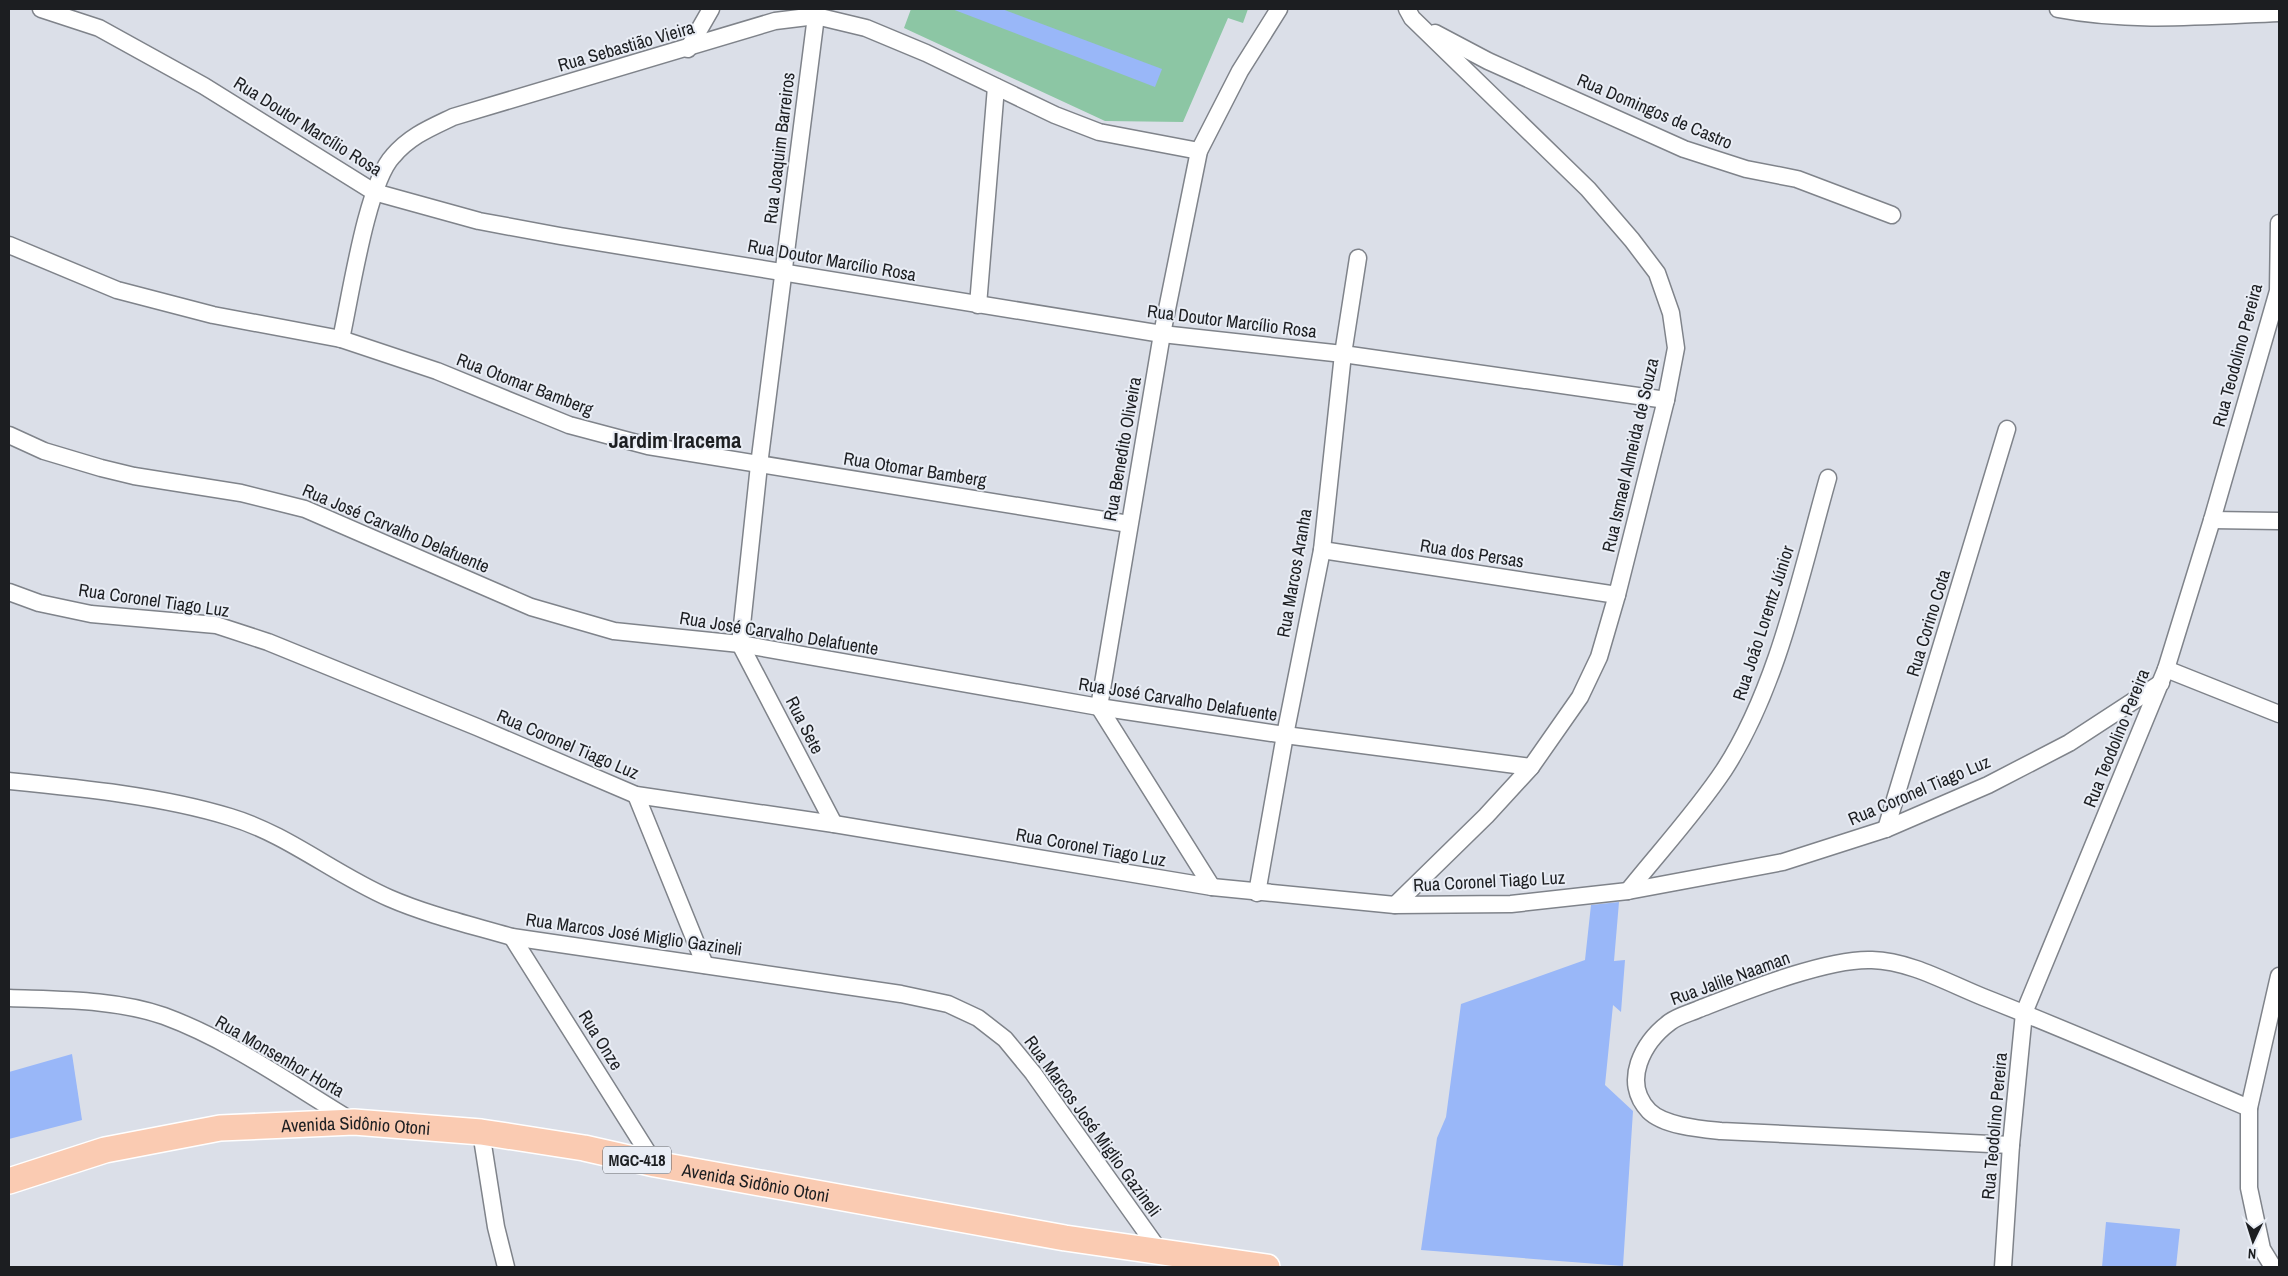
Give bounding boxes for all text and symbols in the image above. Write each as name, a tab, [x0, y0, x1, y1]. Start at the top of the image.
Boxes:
street label: Rua Sebastião Vieira	[555, 15, 697, 77]
street label: Rua Domingos de Castro	[1573, 67, 1737, 155]
street label: Rua Doutor Marcílio Rosa	[229, 70, 387, 182]
street label: Rua Joaquim Barreiros	[757, 71, 801, 225]
street label: Rua Doutor Marcílio Rosa	[746, 233, 918, 287]
street label: Rua Teodolino Pereira	[2206, 281, 2268, 429]
street label: Rua Doutor Marcílio Rosa	[1146, 298, 1318, 344]
street label: Rua Otomar Bamberg	[453, 346, 598, 422]
street label: Rua Ismael Almeida de Souza	[1595, 355, 1665, 555]
street label: Rua Benedito Oliveira	[1097, 375, 1147, 523]
district label: Jardim Iracema	[609, 425, 741, 455]
street label: Rua Otomar Bamberg	[842, 445, 989, 493]
street label: Rua José Carvalho Delafuente	[299, 477, 493, 579]
street label: Rua Marcos Aranha	[1270, 507, 1318, 639]
street label: Rua dos Persas	[1418, 532, 1526, 574]
street label: Rua João Lorentz Júnior	[1726, 542, 1800, 704]
street label: Rua Corino Cota	[1900, 566, 1956, 680]
street label: Rua Coronel Tiago Luz	[77, 577, 231, 623]
street label: Rua José Carvalho Delafuente	[678, 605, 880, 661]
street label: Rua Teodolino Pereira	[2077, 665, 2155, 811]
street label: Rua José Carvalho Delafuente	[1077, 671, 1279, 727]
street label: Rua Sete	[780, 692, 830, 758]
street label: Rua Coronel Tiago Luz	[493, 703, 643, 785]
street label: Rua Coronel Tiago Luz	[1844, 749, 1994, 831]
street label: Rua Coronel Tiago Luz	[1014, 821, 1168, 873]
street label: Rua Coronel Tiago Luz	[1412, 865, 1566, 897]
street label: Rua Marcos José Miglio Gazineli	[524, 906, 744, 962]
street label: Rua Jalile Naaman	[1667, 945, 1793, 1011]
street label: Rua Onze	[573, 1005, 629, 1075]
street label: Rua Monsenhor Horta	[211, 1009, 349, 1103]
street label: Rua Marcos José Miglio Gazineli	[1019, 1030, 1167, 1222]
street label: Rua Teodolino Pereira	[1975, 1051, 2013, 1201]
street label: Avenida Sidônio Otoni	[280, 1109, 431, 1140]
road number: MGC-418	[603, 1146, 671, 1174]
street label: Avenida Sidônio Otoni	[679, 1156, 832, 1208]
north arrow	[2228, 1216, 2278, 1266]
text: N	[2247, 1245, 2257, 1263]

